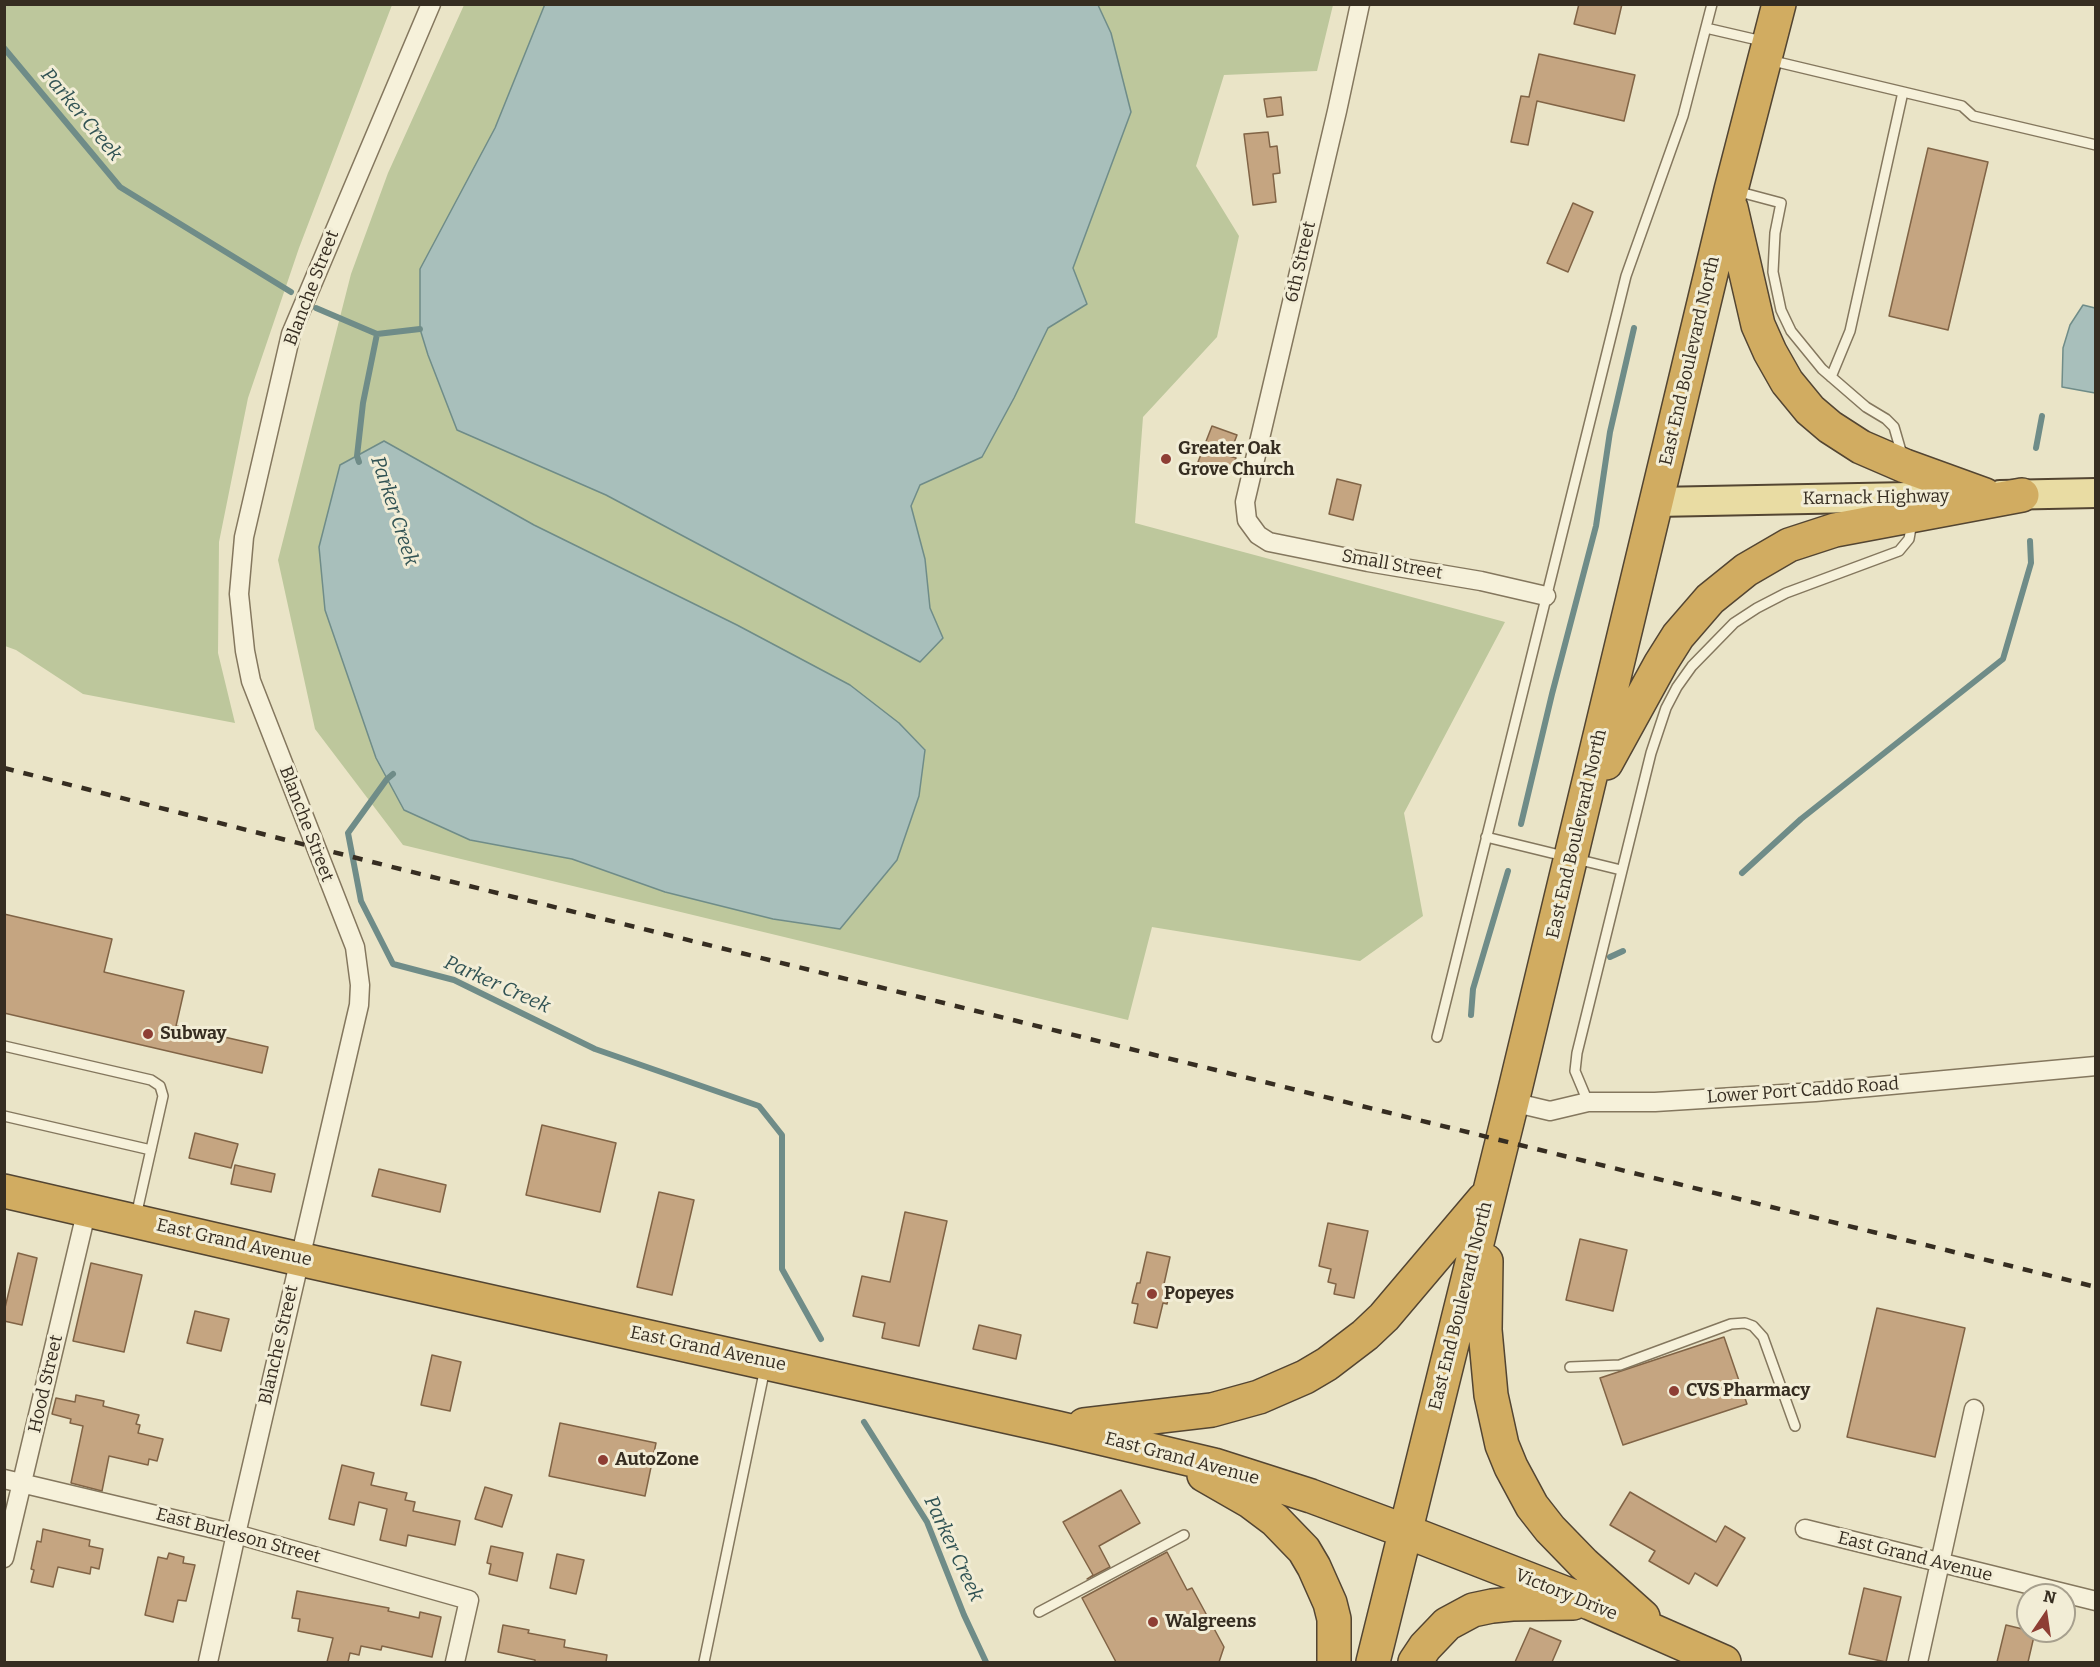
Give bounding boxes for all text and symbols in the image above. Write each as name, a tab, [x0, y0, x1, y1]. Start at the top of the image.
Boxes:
water label: Parker Creek	[35, 64, 127, 166]
street label: 6th Street	[1281, 219, 1321, 305]
street label: Blanche Street	[280, 227, 344, 349]
street label: East End Boulevard North	[1655, 254, 1725, 468]
place label: Greater Oak Grove Church	[1178, 438, 1294, 480]
marker: Greater Oak Grove Church	[1159, 452, 1173, 466]
water label: Parker Creek	[365, 453, 423, 569]
street label: Karnack Highway	[1803, 486, 1949, 510]
street label: Small Street	[1340, 546, 1444, 584]
street label: East End Boulevard North	[1542, 727, 1612, 941]
street label: Blanche Street	[274, 763, 338, 885]
water label: Parker Creek	[440, 951, 554, 1019]
place label: Subway	[160, 1023, 227, 1045]
marker: Subway	[141, 1027, 155, 1041]
street label: Lower Port Caddo Road	[1706, 1074, 1900, 1108]
street label: East End Boulevard North	[1425, 1199, 1497, 1413]
street label: East Grand Avenue	[154, 1215, 314, 1271]
street label: Blanche Street	[255, 1283, 303, 1407]
place label: Popeyes	[1164, 1283, 1234, 1305]
marker: Popeyes	[1145, 1287, 1159, 1301]
street label: East Grand Avenue	[628, 1322, 788, 1376]
street label: Hood Street	[24, 1333, 68, 1435]
place label: CVS Pharmacy	[1686, 1380, 1810, 1402]
marker: CVS Pharmacy	[1667, 1384, 1681, 1398]
street label: East Grand Avenue	[1102, 1428, 1262, 1490]
place label: AutoZone	[615, 1449, 699, 1471]
marker: AutoZone	[596, 1453, 610, 1467]
water label: Parker Creek	[918, 1492, 988, 1606]
street label: East Burleson Street	[153, 1504, 323, 1568]
street label: East Grand Avenue	[1835, 1527, 1995, 1587]
street label: Victory Drive	[1512, 1565, 1620, 1625]
north arrow	[2016, 1583, 2076, 1643]
text: N	[2042, 1586, 2058, 1608]
place label: Walgreens	[1165, 1611, 1256, 1633]
marker: Walgreens	[1146, 1615, 1160, 1629]

